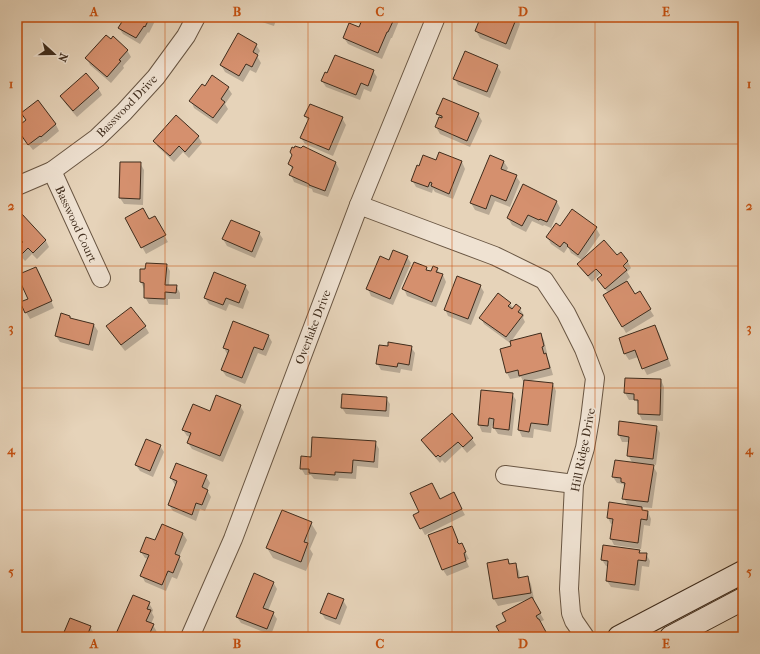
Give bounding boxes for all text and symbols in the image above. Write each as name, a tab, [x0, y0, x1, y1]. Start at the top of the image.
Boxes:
text: A	[89, 4, 99, 19]
text: B	[233, 4, 242, 19]
text: C	[376, 4, 385, 19]
text: D	[518, 4, 528, 19]
text: E	[662, 4, 670, 19]
north arrow	[34, 34, 74, 74]
text: N	[55, 51, 70, 64]
street label: Basswood Drive	[94, 72, 160, 140]
text: 1	[9, 76, 14, 91]
text: 1	[747, 76, 752, 91]
street label: Basswood Court	[52, 184, 100, 265]
text: 2	[8, 198, 15, 213]
text: 2	[746, 198, 753, 213]
street label: Overlake Drive	[292, 288, 334, 366]
text: 3	[8, 320, 14, 336]
text: 3	[746, 320, 752, 336]
street label: Hill Ridge Drive	[568, 407, 598, 493]
text: 4	[6, 442, 16, 458]
text: 4	[744, 442, 754, 458]
text: 5	[8, 564, 14, 579]
text: 5	[746, 564, 752, 579]
text: A	[89, 636, 99, 651]
text: B	[233, 636, 242, 651]
text: C	[376, 636, 385, 651]
text: D	[518, 636, 528, 651]
text: E	[662, 636, 670, 651]

